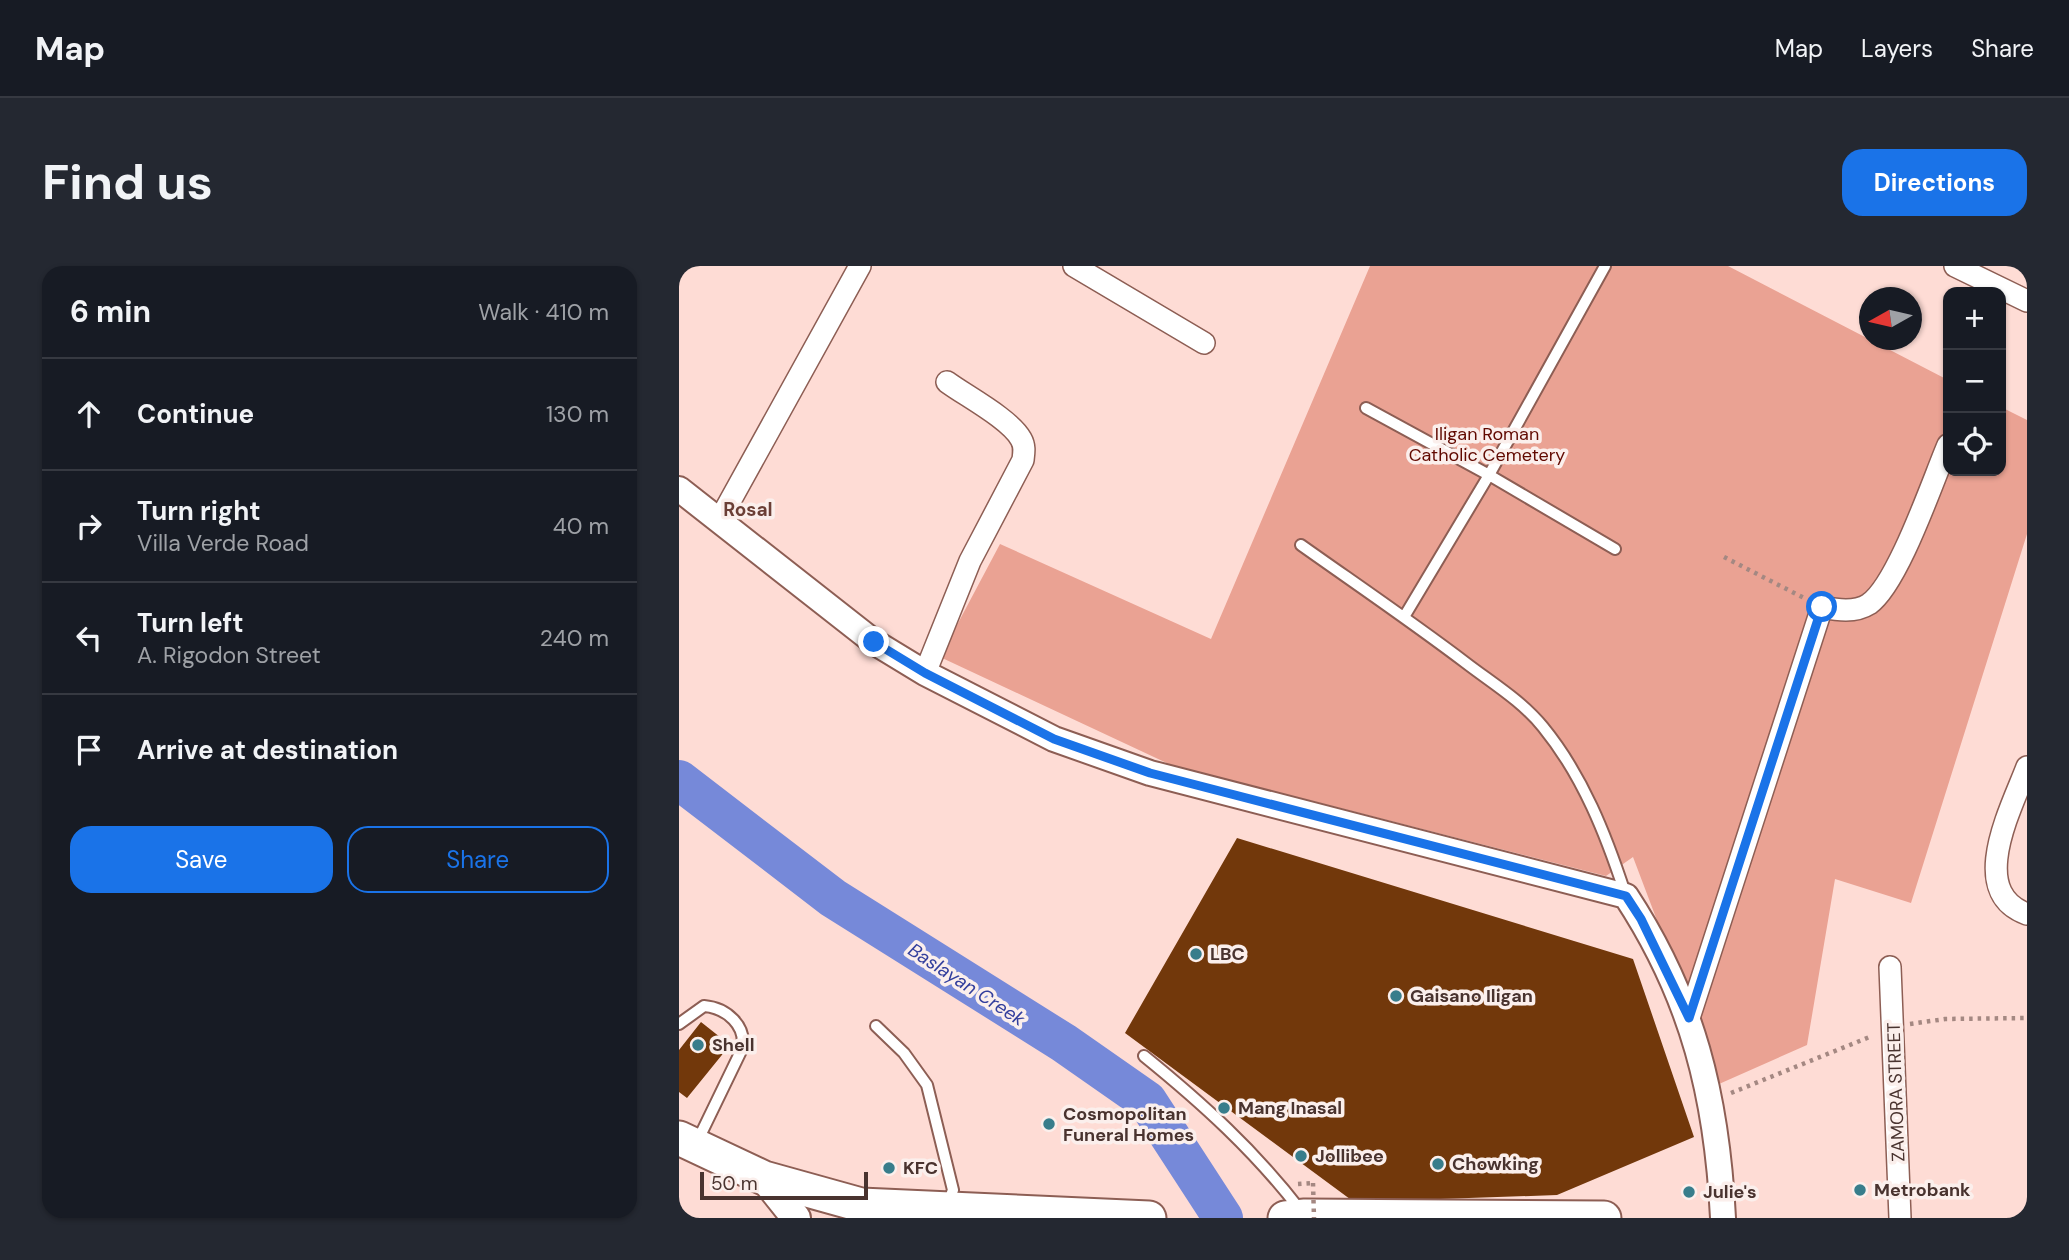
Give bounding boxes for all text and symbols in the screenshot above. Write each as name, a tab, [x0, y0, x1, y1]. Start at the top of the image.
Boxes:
text: Map	[35, 27, 105, 70]
text: Map	[1775, 33, 1823, 64]
text: Layers	[1861, 33, 1933, 64]
text: Share	[1971, 33, 2034, 64]
button: Directions	[1842, 149, 2027, 216]
text: Find us	[42, 150, 213, 214]
north arrow	[1859, 287, 1922, 350]
map controls	[1943, 287, 2006, 476]
button: +	[1943, 287, 2006, 350]
text: 6 min	[70, 292, 151, 331]
text: Walk · 410 m	[478, 297, 609, 327]
button: −	[1943, 350, 2006, 413]
icon: ahead	[70, 395, 108, 433]
text: Continue	[137, 397, 254, 431]
text: 130 m	[546, 399, 609, 429]
button: locate	[1943, 413, 2006, 476]
park label: Iligan Roman Catholic Cemetery	[1409, 422, 1565, 467]
text: Turn right	[137, 494, 261, 528]
district label: Rosal	[723, 497, 773, 522]
icon: right	[70, 507, 108, 545]
text: 40 m	[553, 511, 609, 541]
text: Villa Verde Road	[137, 528, 309, 558]
route start	[1806, 591, 1837, 622]
text: Turn left	[137, 606, 244, 640]
icon: left	[70, 619, 108, 657]
text: 240 m	[540, 623, 609, 653]
route end	[858, 626, 889, 657]
text: A. Rigodon Street	[137, 640, 321, 670]
icon: arrive	[70, 731, 108, 769]
text: Arrive at destination	[137, 733, 398, 767]
button: Save	[70, 826, 333, 893]
button: Share	[347, 826, 609, 893]
water label: Baslayan Creek	[903, 937, 1030, 1032]
place label: LBC	[1210, 942, 1245, 966]
marker: LBC	[1188, 946, 1204, 962]
place label: Gaisano Iligan	[1410, 984, 1533, 1008]
marker: Gaisano Iligan	[1388, 988, 1404, 1004]
street label: ZAMORA STREET	[1882, 1022, 1910, 1162]
place label: Shell	[712, 1033, 754, 1057]
marker: Shell	[690, 1037, 706, 1053]
place label: Mang Inasal	[1238, 1096, 1342, 1120]
marker: Mang Inasal	[1216, 1100, 1232, 1116]
place label: Cosmopolitan Funeral Homes	[1063, 1102, 1194, 1147]
marker: Cosmopolitan Funeral Homes	[1041, 1116, 1057, 1132]
place label: Jollibee	[1315, 1144, 1384, 1168]
marker: Jollibee	[1293, 1148, 1309, 1164]
place label: Chowking	[1452, 1152, 1539, 1176]
place label: KFC	[903, 1156, 938, 1180]
marker: Chowking	[1430, 1156, 1446, 1172]
marker: KFC	[881, 1160, 897, 1176]
scale bar	[700, 1169, 868, 1201]
text: 50 m	[711, 1171, 758, 1196]
place label: Metrobank	[1874, 1178, 1971, 1202]
place label: Julie's	[1703, 1180, 1757, 1204]
marker: Metrobank	[1852, 1182, 1868, 1198]
marker: Julie's	[1681, 1184, 1697, 1200]

